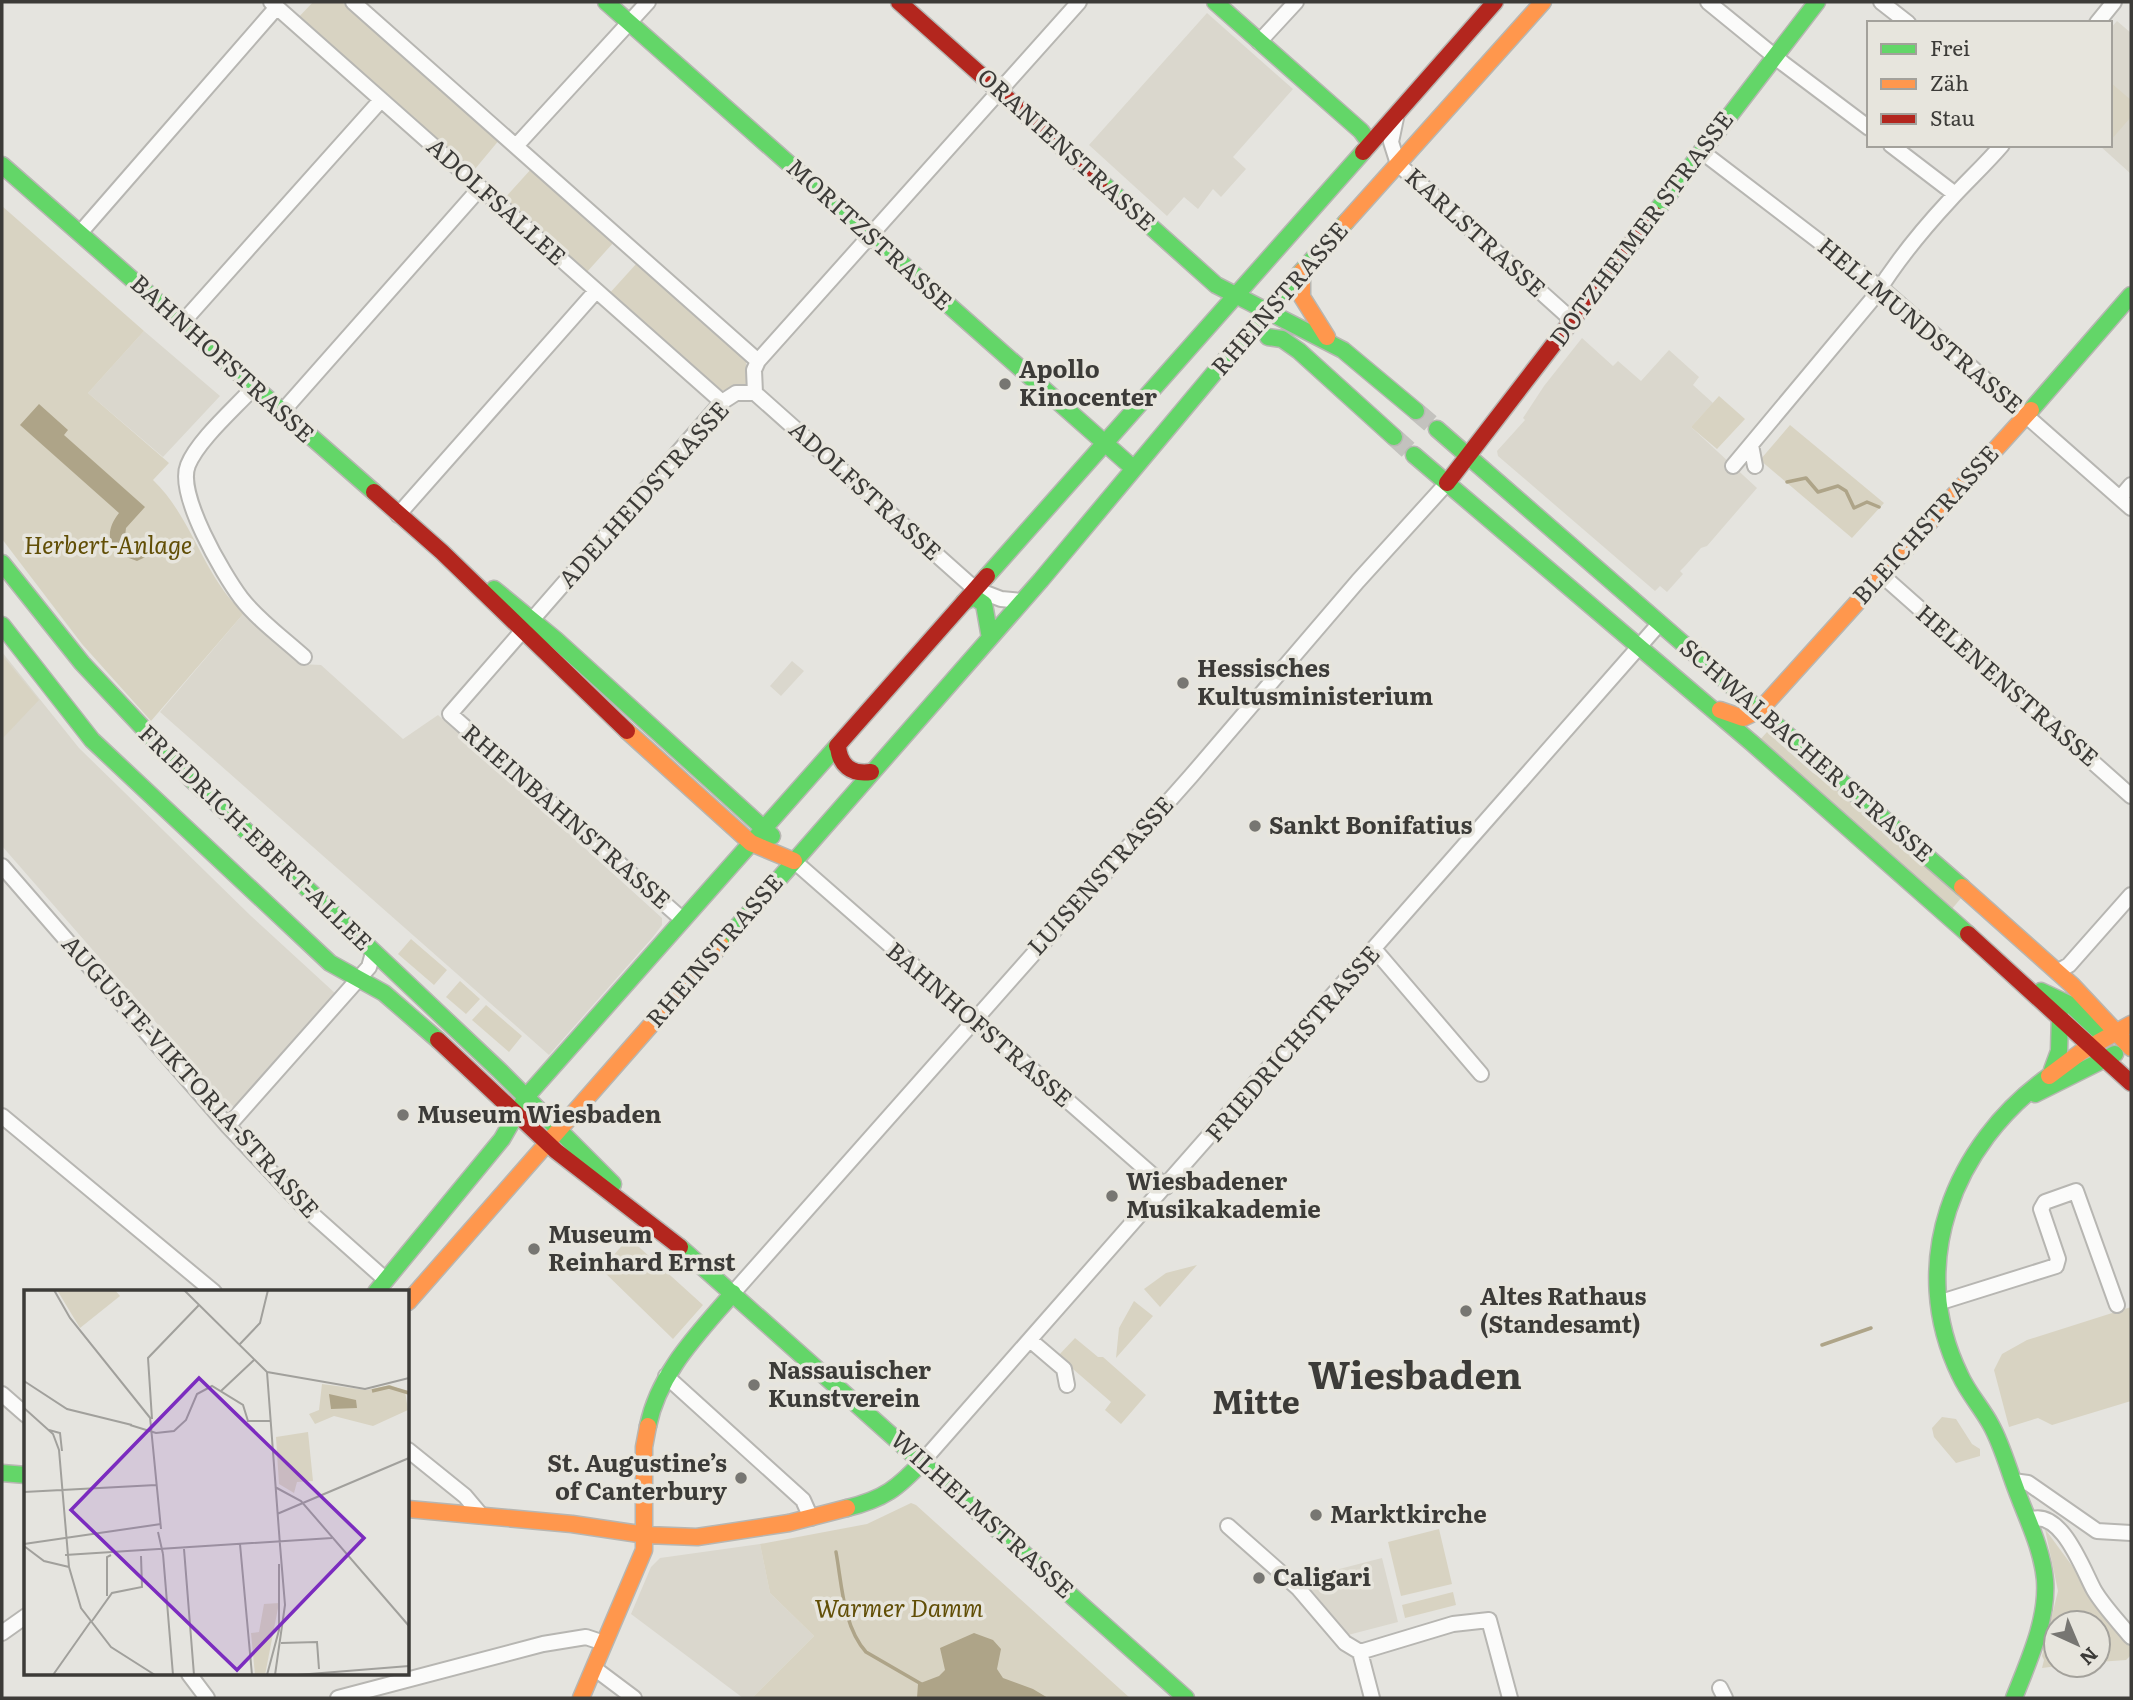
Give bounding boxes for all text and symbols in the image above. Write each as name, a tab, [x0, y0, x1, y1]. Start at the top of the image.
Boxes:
legend	[1867, 21, 2112, 147]
text: Frei	[1930, 31, 1970, 62]
street label: ORANIENSTRASSE	[971, 58, 1165, 238]
text: Zäh	[1930, 66, 1969, 97]
text: Stau	[1930, 101, 1975, 132]
street label: DOTZHEIMER STRASSE	[1540, 103, 1740, 352]
street label: ADOLFSALLEE	[420, 128, 575, 272]
street label: MORITZSTRASSE	[780, 149, 961, 317]
street label: KARLSTRASSE	[1399, 158, 1555, 304]
street label: RHEINSTRASSE	[1201, 213, 1355, 382]
street label: HELLMUNDSTRASSE	[1812, 228, 2032, 420]
street label: BAHNHOFSTRASSE	[124, 265, 323, 449]
place label: Apollo Kinocenter	[1019, 350, 1157, 413]
marker: Apollo Kinocenter	[997, 376, 1013, 392]
street label: ADELHEIDSTRASSE	[549, 392, 736, 595]
street label: ADOLFSTRASSE	[783, 411, 951, 567]
street label: BLEICHSTRASSE	[1843, 436, 2005, 611]
park label: Herbert-Anlage	[24, 526, 192, 561]
street label: HELENENSTRASSE	[1910, 595, 2108, 773]
street label: SCHWALBACHER STRASSE	[1673, 629, 1942, 869]
place label: Hessisches Kultusministerium	[1197, 649, 1433, 712]
marker: Hessisches Kultusministerium	[1175, 675, 1191, 691]
street label: RHEINBAHNSTRASSE	[456, 714, 680, 916]
street label: FRIEDRICH-EBERT-ALLEE	[132, 715, 381, 957]
street label: LUISENSTRASSE	[1018, 787, 1180, 962]
place label: Sankt Bonifatius	[1269, 806, 1473, 841]
marker: Sankt Bonifatius	[1247, 818, 1263, 834]
street label: RHEINSTRASSE	[636, 865, 790, 1034]
street label: AUGUSTE-VIKTORIA-STRASSE	[55, 926, 329, 1225]
street label: BAHNHOFSTRASSE	[880, 932, 1081, 1114]
street label: FRIEDRICHSTRASSE	[1196, 936, 1386, 1148]
place label: Museum Wiesbaden	[417, 1095, 662, 1130]
marker: Museum Wiesbaden	[395, 1107, 411, 1123]
place label: Wiesbadener Musikakademie	[1126, 1162, 1321, 1225]
marker: Wiesbadener Musikakademie	[1104, 1188, 1120, 1204]
place label: Museum Reinhard Ernst	[548, 1215, 736, 1278]
marker: Museum Reinhard Ernst	[526, 1241, 542, 1257]
place label: Altes Rathaus (Standesamt)	[1480, 1277, 1647, 1340]
inset map	[24, 1290, 410, 1676]
marker: Altes Rathaus (Standesamt)	[1458, 1303, 1474, 1319]
district label: Wiesbaden	[1308, 1344, 1522, 1401]
place label: Nassauischer Kunstverein	[768, 1351, 931, 1414]
district label: Mitte	[1212, 1376, 1300, 1424]
marker: Nassauischer Kunstverein	[746, 1377, 762, 1393]
street label: WILHELMSTRASSE	[884, 1421, 1083, 1605]
place label: St. Augustine’s of Canterbury	[547, 1444, 727, 1507]
marker: St. Augustine’s of Canterbury	[733, 1470, 749, 1486]
place label: Marktkirche	[1330, 1495, 1487, 1530]
marker: Marktkirche	[1308, 1507, 1324, 1523]
place label: Caligari	[1273, 1558, 1371, 1593]
marker: Caligari	[1251, 1570, 1267, 1586]
park label: Warmer Damm	[815, 1589, 983, 1624]
north arrow	[2042, 1609, 2112, 1679]
text: N	[2074, 1641, 2105, 1673]

